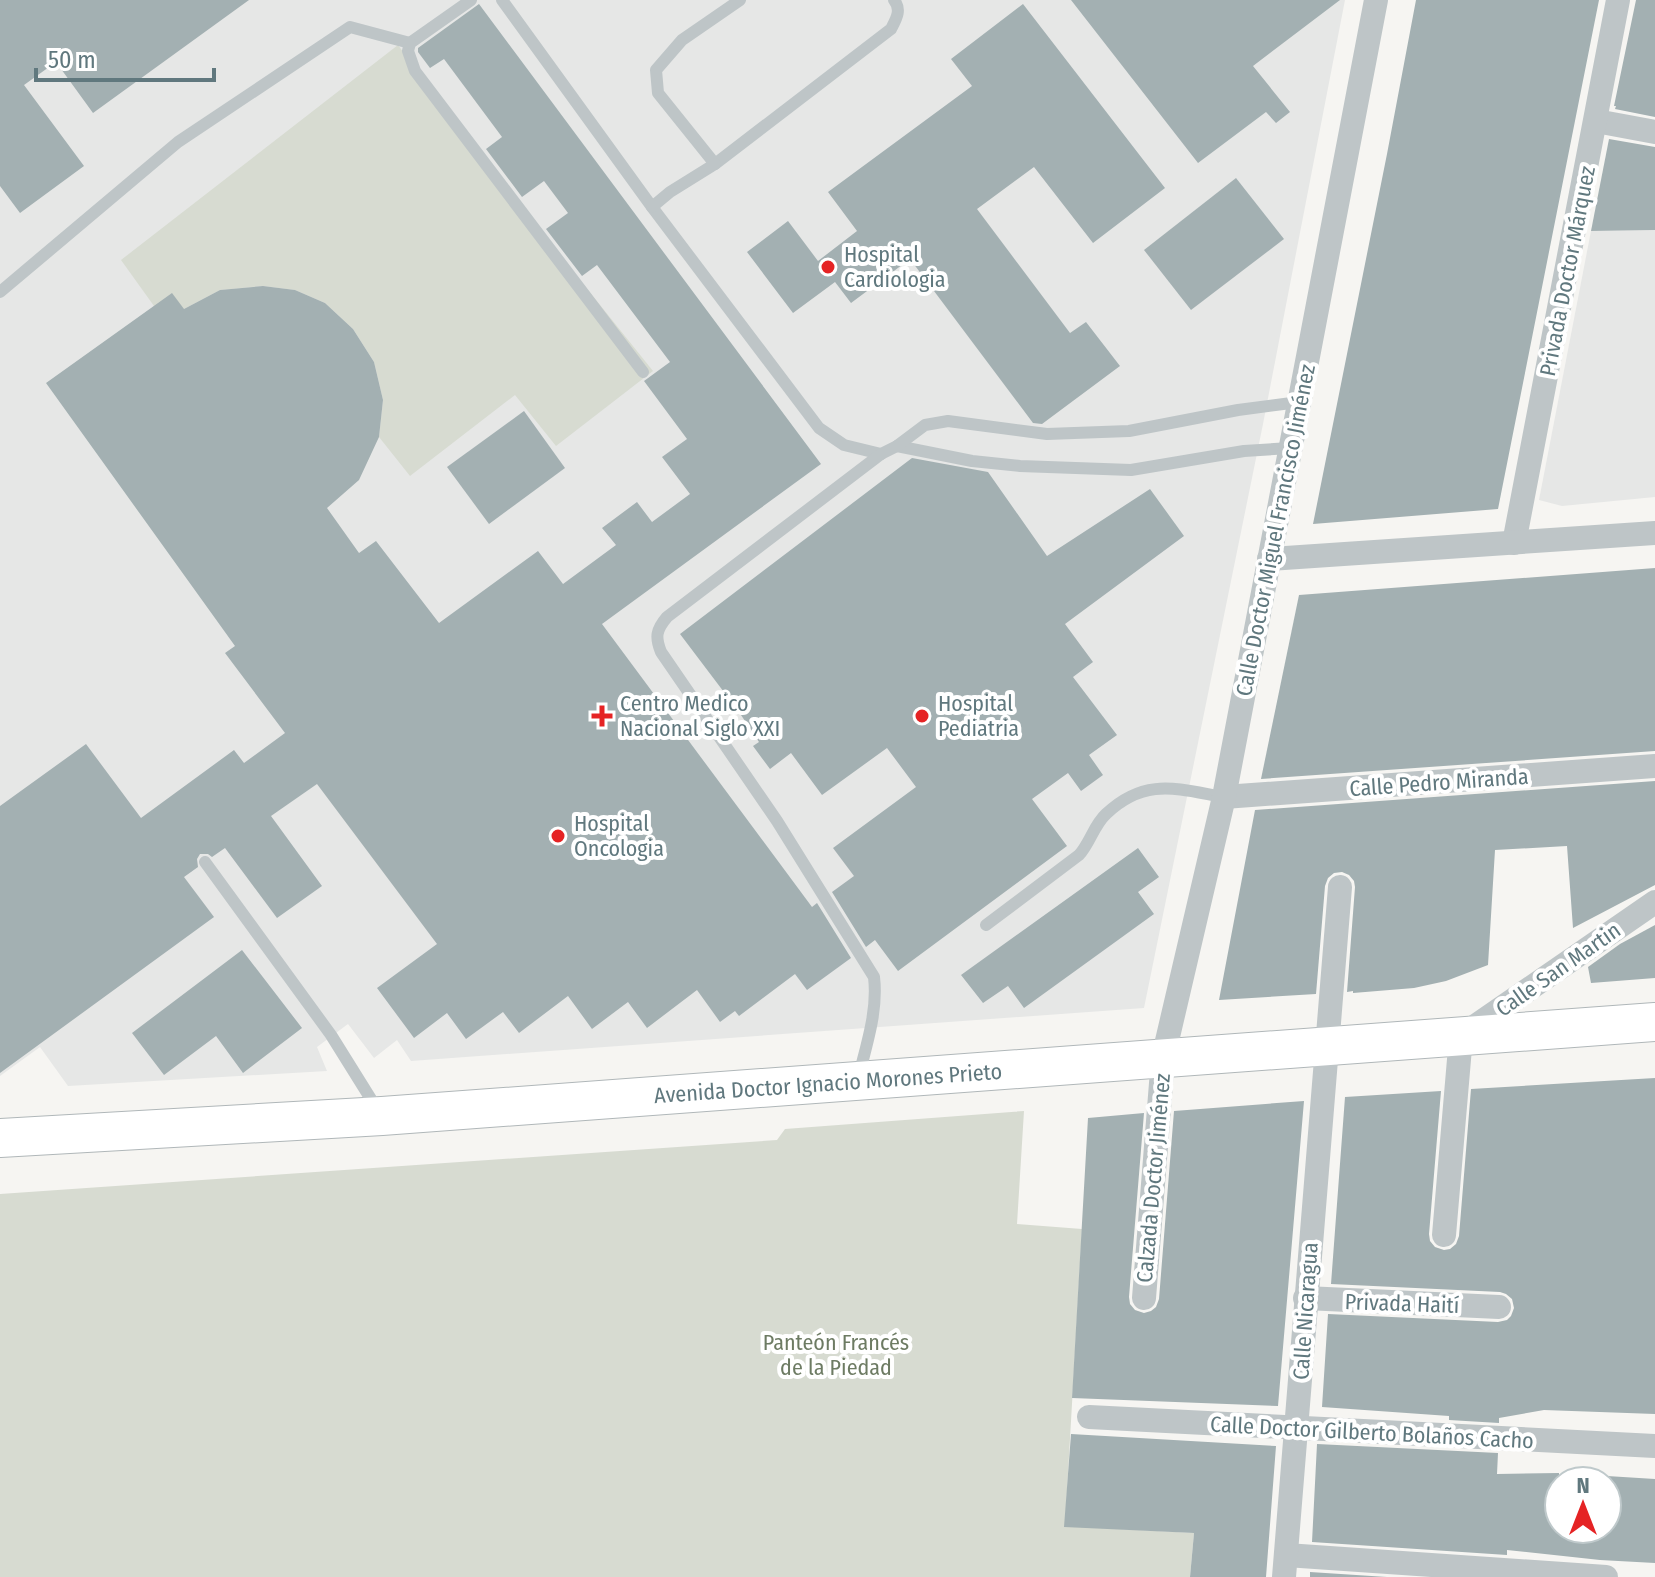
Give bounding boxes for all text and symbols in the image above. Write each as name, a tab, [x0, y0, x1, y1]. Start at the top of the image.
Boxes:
scale bar	[36, 32, 214, 82]
text: 50 m	[48, 46, 96, 74]
street label: Privada Doctor Márquez	[1534, 163, 1601, 378]
place label: Hospital Cardiologia	[844, 241, 946, 293]
marker: Hospital Cardiologia	[819, 258, 837, 276]
street label: Calle Doctor Miguel Francisco Jiménez	[1230, 362, 1321, 698]
place label: Centro Medico Nacional Siglo XXI	[620, 690, 780, 742]
place label: Hospital Pediatria	[938, 690, 1019, 742]
marker: Centro Medico Nacional Siglo XXI	[591, 705, 613, 727]
marker: Hospital Pediatria	[913, 707, 931, 725]
street label: Calle Pedro Miranda	[1349, 763, 1530, 802]
place label: Hospital Oncologia	[574, 810, 664, 862]
marker: Hospital Oncologia	[549, 827, 567, 845]
street label: Calle San Martin	[1491, 916, 1626, 1022]
street label: Avenida Doctor Ignacio Morones Prieto	[653, 1058, 1003, 1109]
street label: Calzada Doctor Jiménez	[1131, 1072, 1176, 1284]
street label: Calle Nicaragua	[1287, 1241, 1324, 1381]
street label: Privada Haití	[1344, 1288, 1460, 1319]
park label: Panteón Francés de la Piedad	[763, 1329, 909, 1381]
street label: Calle Doctor Gilberto Bolaños Cacho	[1209, 1411, 1534, 1454]
north arrow	[1543, 1465, 1623, 1545]
text: N	[1576, 1472, 1590, 1499]

